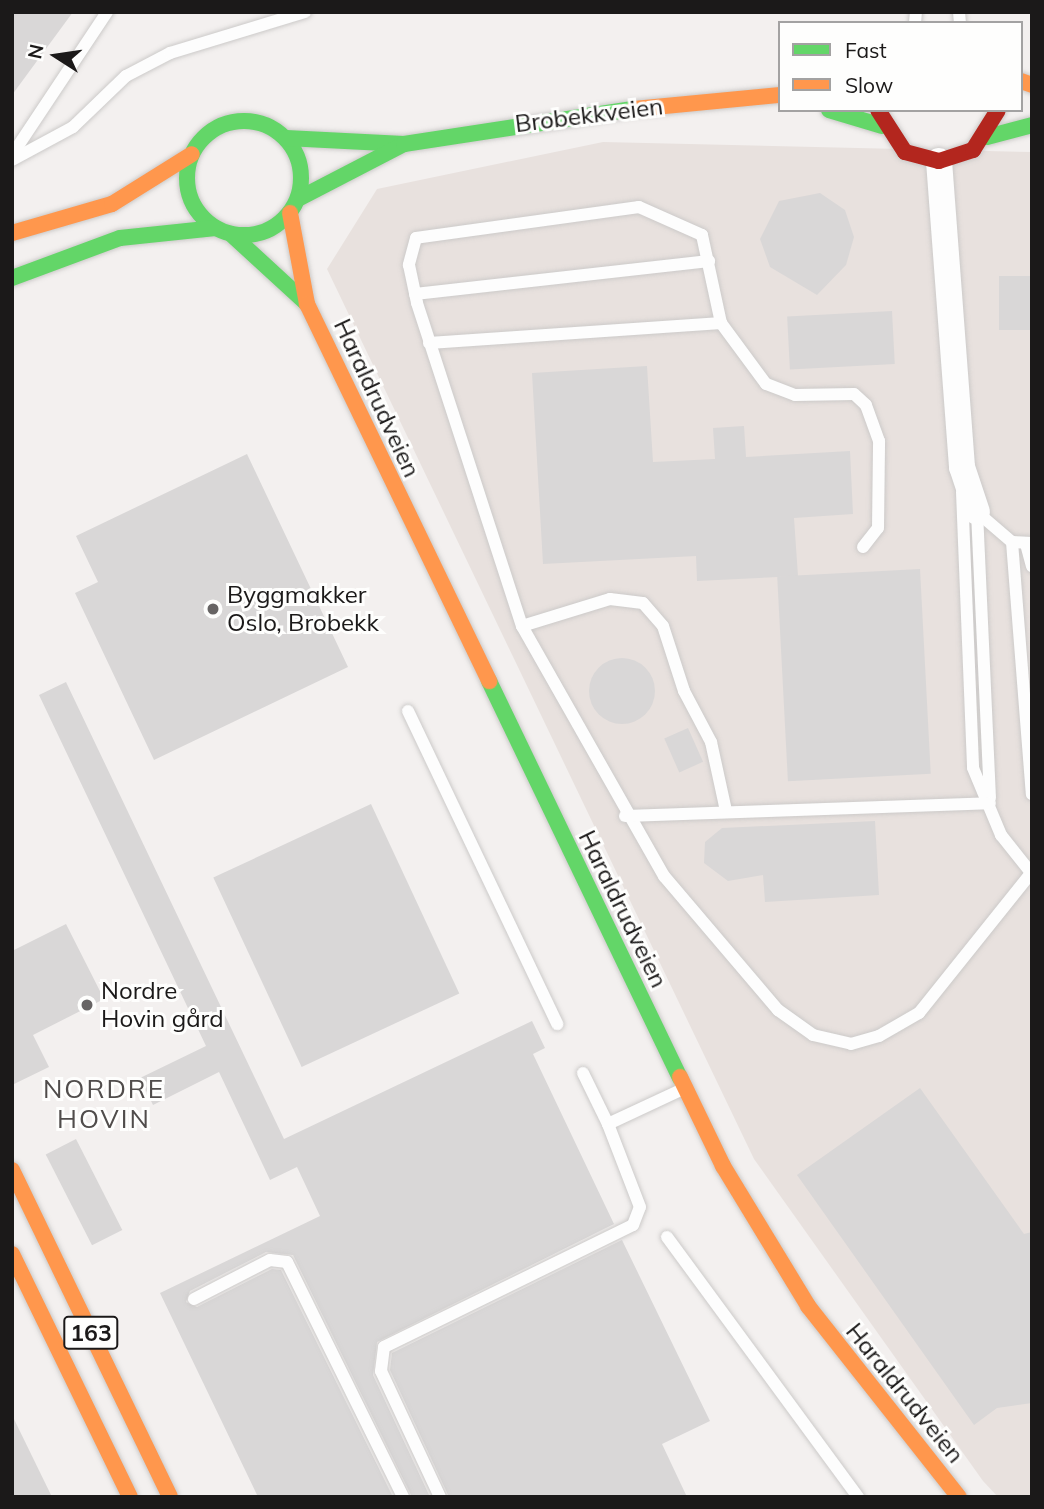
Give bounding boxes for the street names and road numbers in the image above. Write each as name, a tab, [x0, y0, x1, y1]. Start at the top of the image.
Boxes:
street label: Brobekkveien	[513, 92, 665, 138]
street label: Haraldrudveien	[328, 314, 426, 482]
street label: Haraldrudveien	[573, 826, 673, 992]
road number: 163	[63, 1314, 119, 1352]
street label: Haraldrudveien	[840, 1317, 970, 1469]

